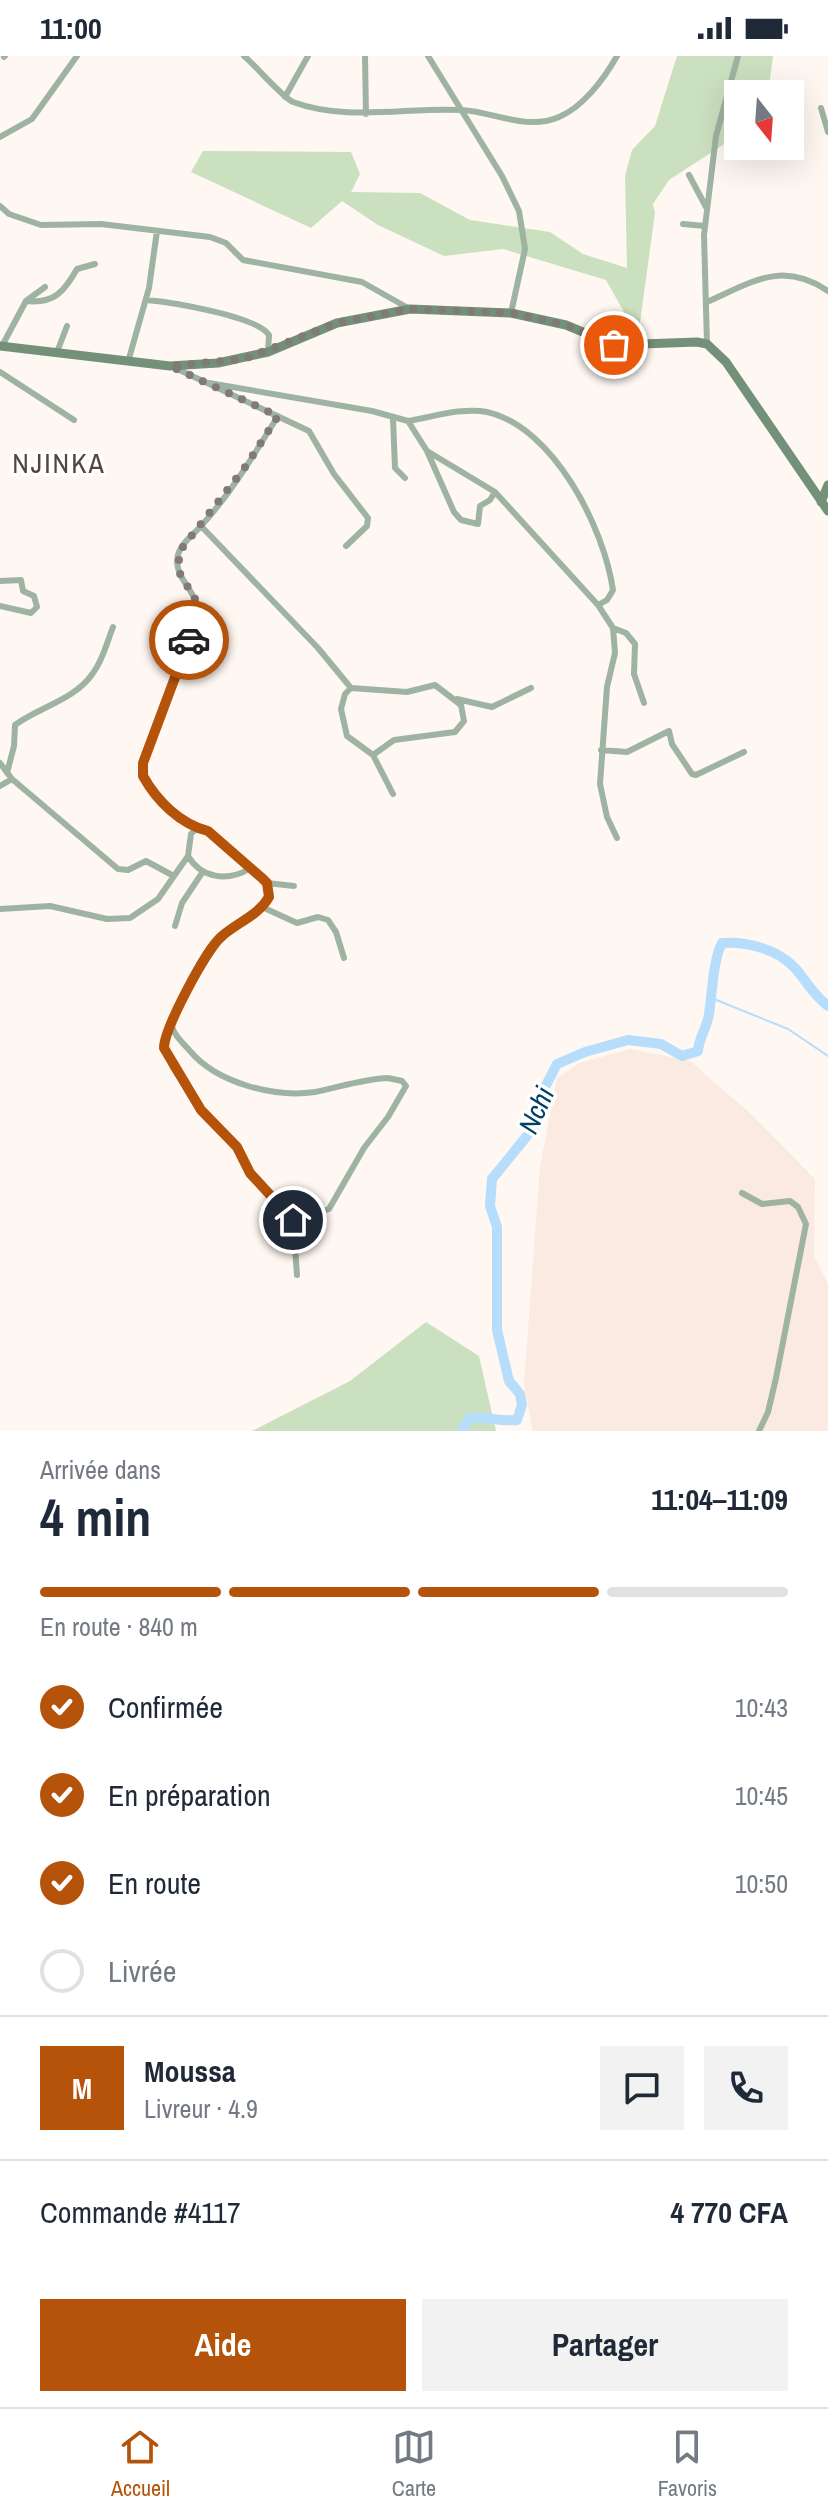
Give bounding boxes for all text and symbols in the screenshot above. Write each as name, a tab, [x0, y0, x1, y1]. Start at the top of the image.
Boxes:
text: 11:00	[40, 8, 102, 48]
north arrow	[724, 80, 804, 160]
map controls	[724, 80, 804, 160]
pin	[580, 311, 648, 379]
icon: bag	[592, 323, 636, 367]
district label: NJINKA	[12, 444, 106, 482]
courier	[149, 600, 229, 680]
icon: car	[167, 618, 211, 662]
water label: Nchi	[509, 1080, 563, 1139]
pin	[259, 1186, 327, 1254]
icon: home	[271, 1198, 315, 1242]
text: Arrivée dans	[40, 1452, 161, 1487]
text: 11:04–11:09	[651, 1479, 788, 1519]
text: 4 min	[40, 1482, 151, 1552]
text: En route · 840 m	[40, 1609, 198, 1644]
icon: check	[40, 1685, 84, 1729]
text: Confirmée	[108, 1687, 223, 1727]
text: 10:43	[735, 1690, 788, 1725]
icon: check	[40, 1773, 84, 1817]
text: En préparation	[108, 1775, 271, 1815]
text: 10:45	[735, 1778, 788, 1813]
icon: check	[40, 1861, 84, 1905]
text: En route	[108, 1863, 201, 1903]
text: 10:50	[735, 1866, 788, 1901]
text: Livrée	[108, 1951, 176, 1991]
button: chat	[600, 2046, 684, 2130]
button: phone	[704, 2046, 788, 2130]
text: Moussa	[144, 2051, 236, 2091]
text: M	[72, 2068, 92, 2108]
text: Livreur · 4.9	[144, 2091, 258, 2126]
text: Commande #4117	[40, 2192, 241, 2232]
text: 4 770 CFA	[670, 2192, 788, 2232]
button: Aide	[40, 2299, 406, 2391]
button: Partager	[422, 2299, 788, 2391]
tab: Accueil	[111, 2425, 170, 2503]
tab: Carte	[392, 2425, 436, 2503]
tab: Favoris	[658, 2425, 717, 2503]

